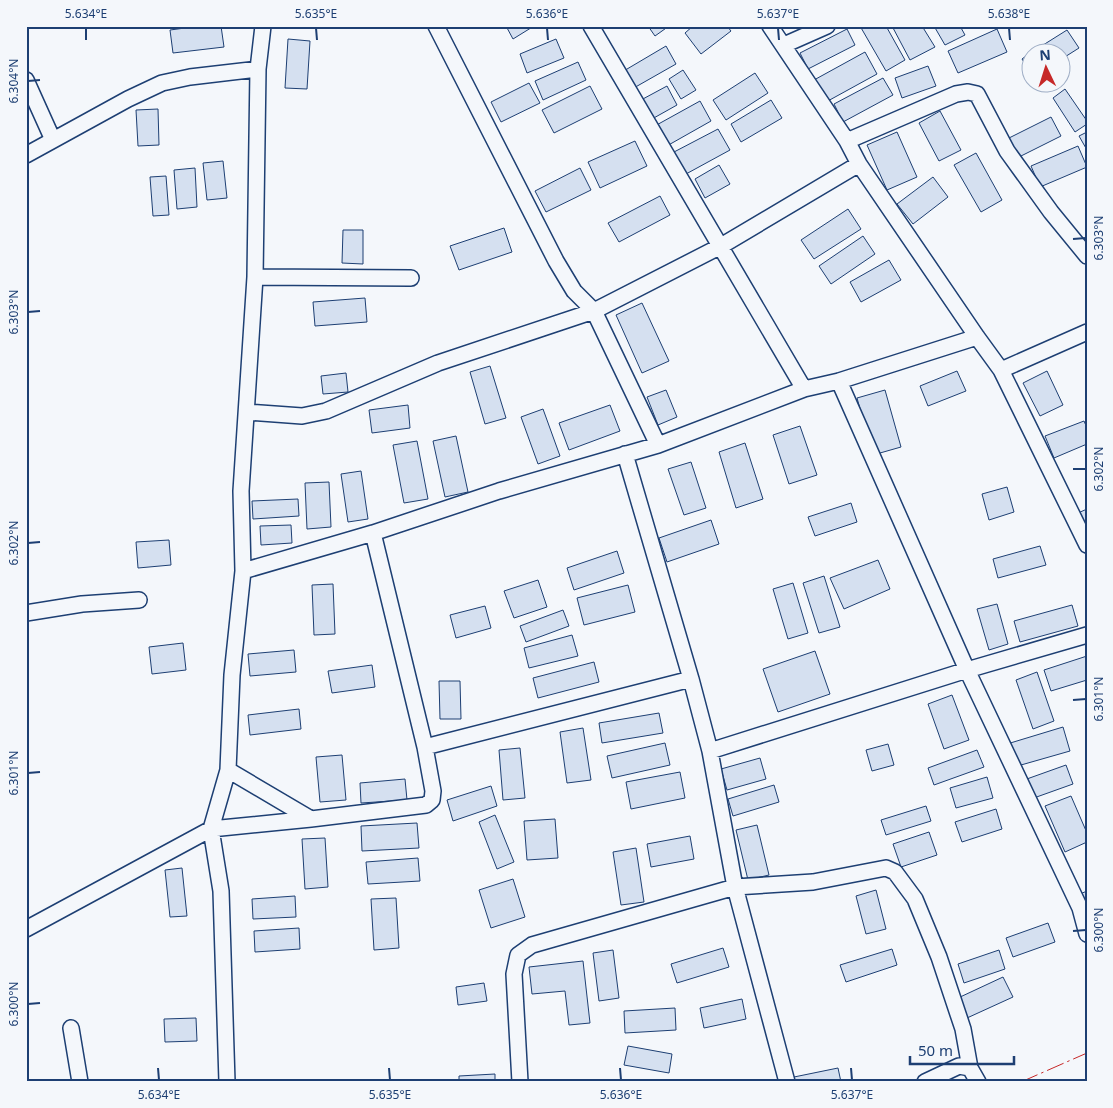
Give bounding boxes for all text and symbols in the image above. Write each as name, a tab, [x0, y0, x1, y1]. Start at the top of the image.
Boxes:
text: 5.634°E	[65, 5, 107, 22]
text: 5.635°E	[295, 5, 337, 22]
text: 5.636°E	[526, 5, 568, 22]
text: 5.637°E	[757, 5, 799, 22]
text: 5.638°E	[988, 5, 1030, 22]
north arrow	[1020, 42, 1070, 92]
text: N	[1039, 45, 1051, 64]
text: 6.304°N	[5, 59, 22, 103]
text: 6.303°N	[1090, 216, 1107, 260]
text: 6.303°N	[5, 290, 22, 334]
text: 6.302°N	[1090, 447, 1107, 491]
text: 6.302°N	[5, 521, 22, 565]
text: 6.301°N	[1090, 677, 1107, 721]
text: 6.301°N	[5, 751, 22, 795]
text: 6.300°N	[1090, 908, 1107, 952]
text: 6.300°N	[5, 982, 22, 1026]
scale bar	[910, 1033, 1014, 1065]
text: 50 m	[918, 1040, 953, 1060]
text: 5.634°E	[138, 1086, 180, 1103]
text: 5.635°E	[369, 1086, 411, 1103]
text: 5.636°E	[600, 1086, 642, 1103]
text: 5.637°E	[831, 1086, 873, 1103]

